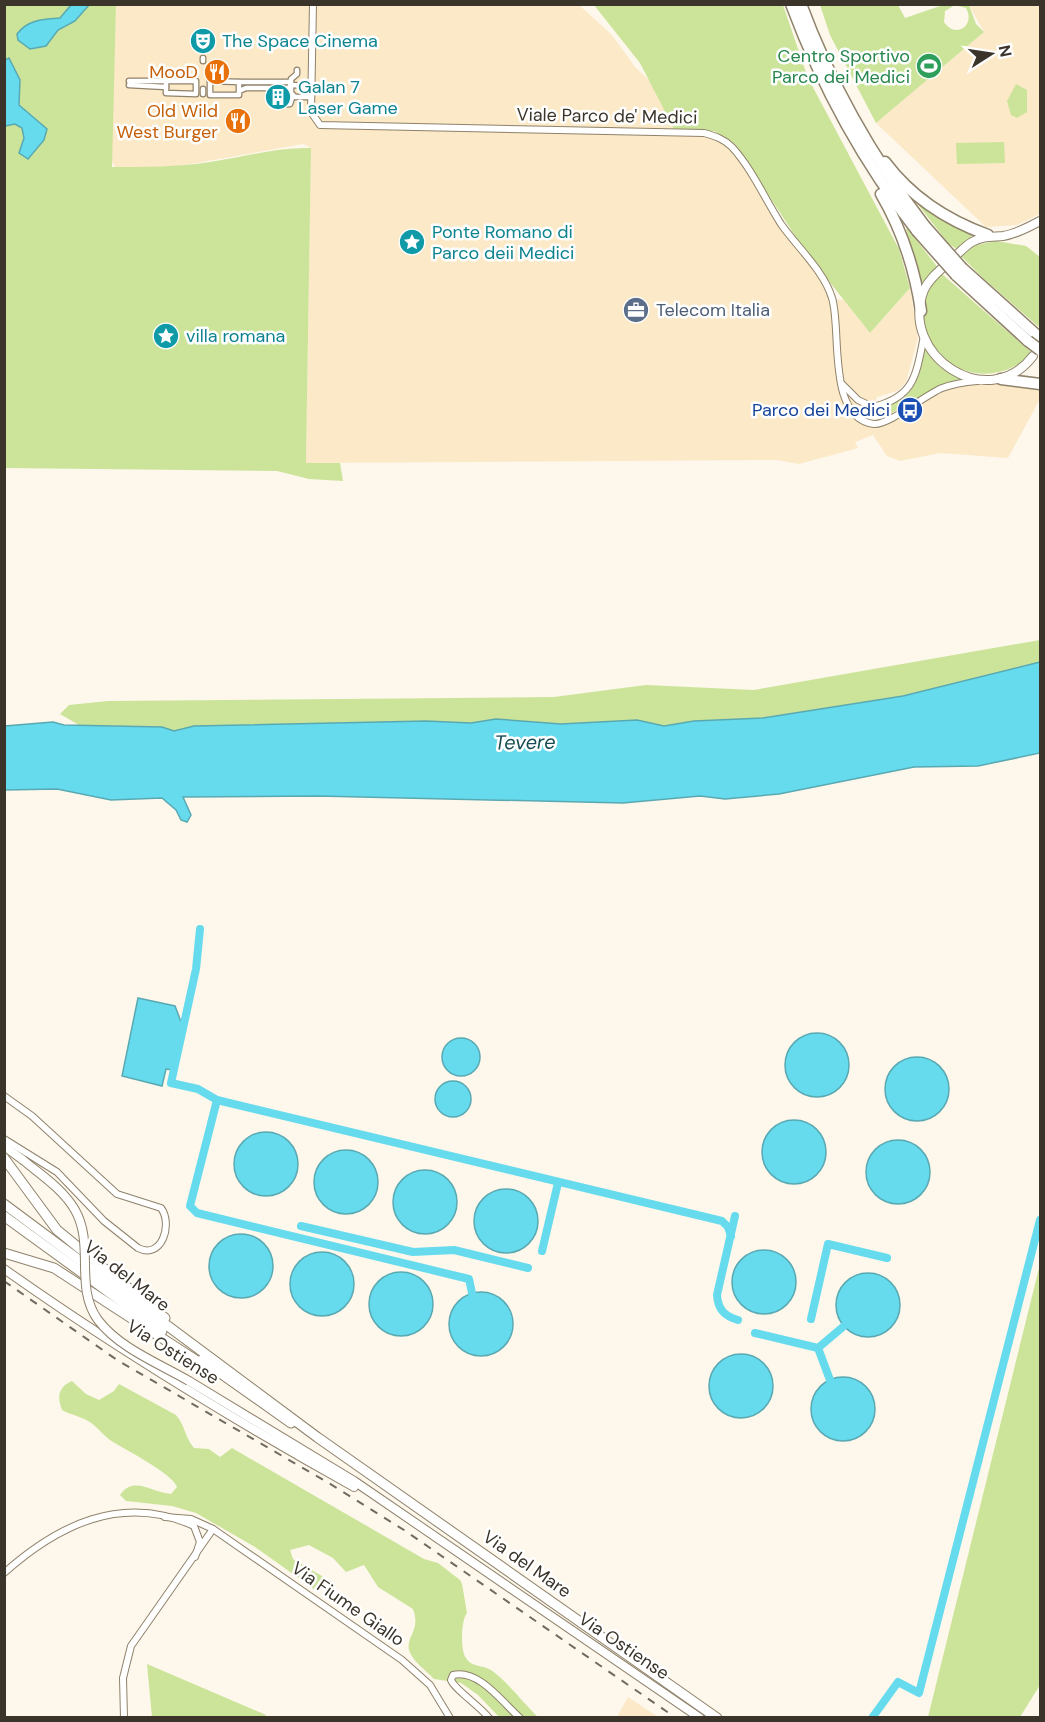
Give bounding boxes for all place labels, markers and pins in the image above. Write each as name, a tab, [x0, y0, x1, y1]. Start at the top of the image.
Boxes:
theatre icon: The Space Cinema	[188, 26, 218, 56]
place label: The Space Cinema	[222, 29, 378, 53]
place label: Centro Sportivo Parco dei Medici	[772, 44, 910, 89]
sports icon: Centro Sportivo Parco dei Medici	[914, 51, 944, 81]
restaurant icon: MooD	[202, 57, 232, 87]
place label: MooD	[149, 60, 198, 84]
place label: Galan 7 Laser Game	[298, 75, 398, 120]
building icon: Galan 7 Laser Game	[263, 82, 293, 112]
place label: Old Wild West Burger	[117, 99, 218, 144]
restaurant icon: Old Wild West Burger	[223, 106, 253, 136]
place label: Ponte Romano di Parco deii Medici	[432, 220, 574, 265]
place icon: Ponte Romano di Parco deii Medici	[397, 227, 427, 257]
office icon: Telecom Italia	[621, 295, 651, 325]
place label: Telecom Italia	[656, 298, 770, 322]
place icon: villa romana	[151, 321, 181, 351]
place label: villa romana	[186, 324, 285, 348]
bus stop icon: Parco dei Medici	[895, 395, 925, 425]
place label: Parco dei Medici	[752, 398, 890, 422]

